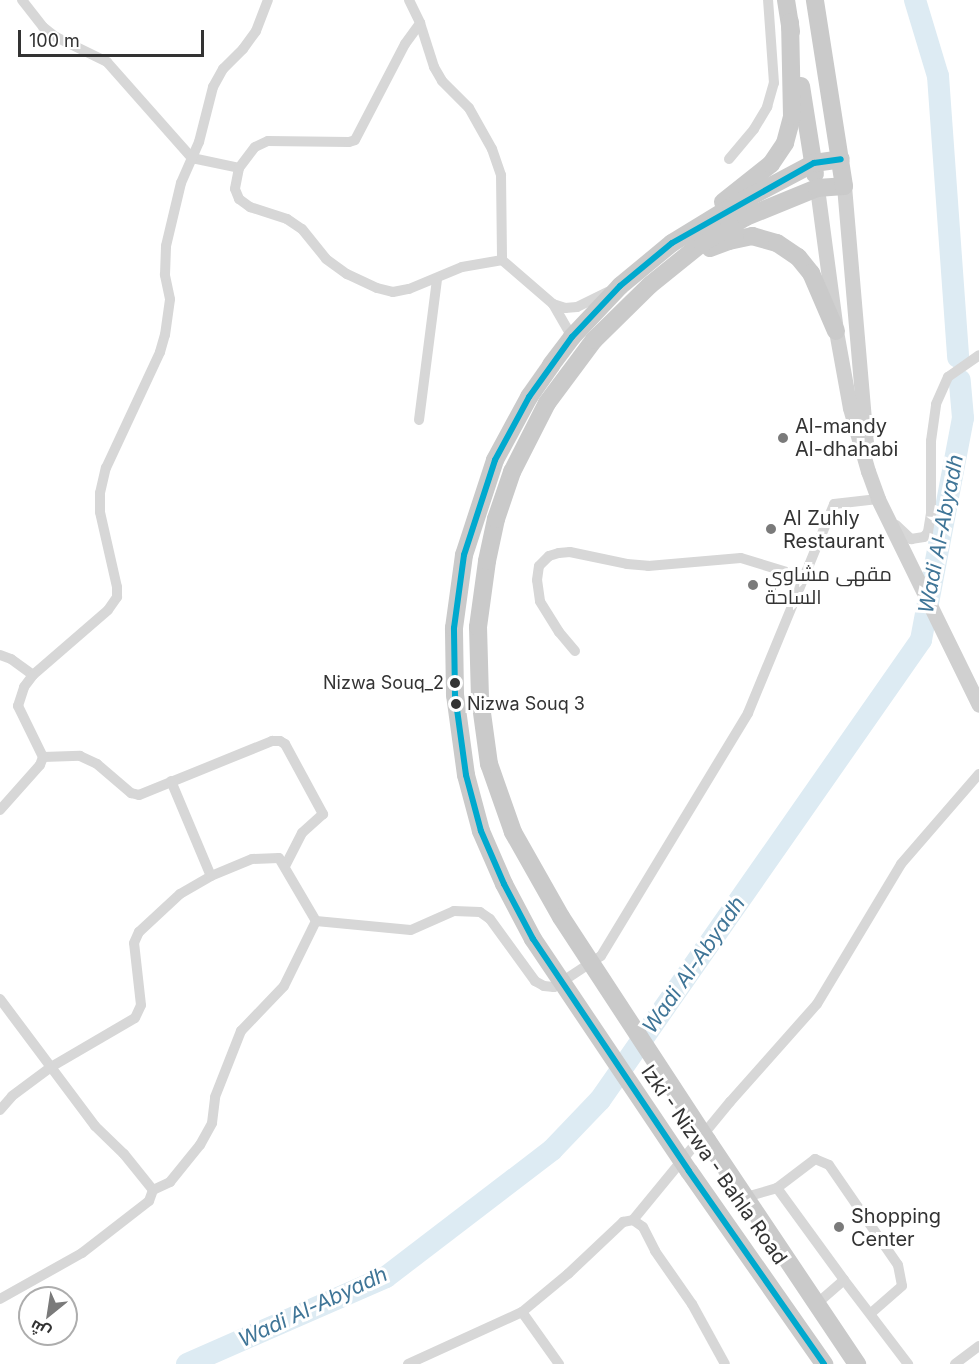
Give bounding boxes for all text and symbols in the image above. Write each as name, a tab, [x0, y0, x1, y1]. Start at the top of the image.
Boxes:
scale bar	[21, 18, 207, 56]
text: 100 m	[29, 30, 80, 51]
place label: Al-mandy Al-dhahabi	[795, 414, 898, 461]
marker: Al-mandy Al-dhahabi	[776, 431, 790, 445]
water label: Wadi Al-Abyadh	[913, 452, 969, 616]
place label: Al Zuhly Restaurant	[783, 506, 885, 553]
marker: Al Zuhly Restaurant	[764, 522, 778, 536]
place label: مقهى مشاوي الساحة	[765, 562, 892, 609]
marker: مقهى مشاوي الساحة	[746, 578, 760, 592]
place label: Nizwa Souq_2	[323, 672, 444, 694]
marker: Nizwa Souq_2	[449, 677, 461, 689]
place label: Nizwa Souq 3	[467, 693, 585, 715]
marker: Nizwa Souq 3	[450, 698, 462, 710]
water label: Wadi Al-Abyadh	[637, 892, 751, 1038]
street label: Izki - Nizwa - Bahla Road	[636, 1061, 792, 1269]
place label: Shopping Center	[851, 1204, 941, 1251]
marker: Shopping Center	[832, 1220, 846, 1234]
water label: Wadi Al-Abyadh	[235, 1261, 391, 1353]
north arrow	[18, 1286, 78, 1346]
text: ش	[26, 1316, 54, 1344]

